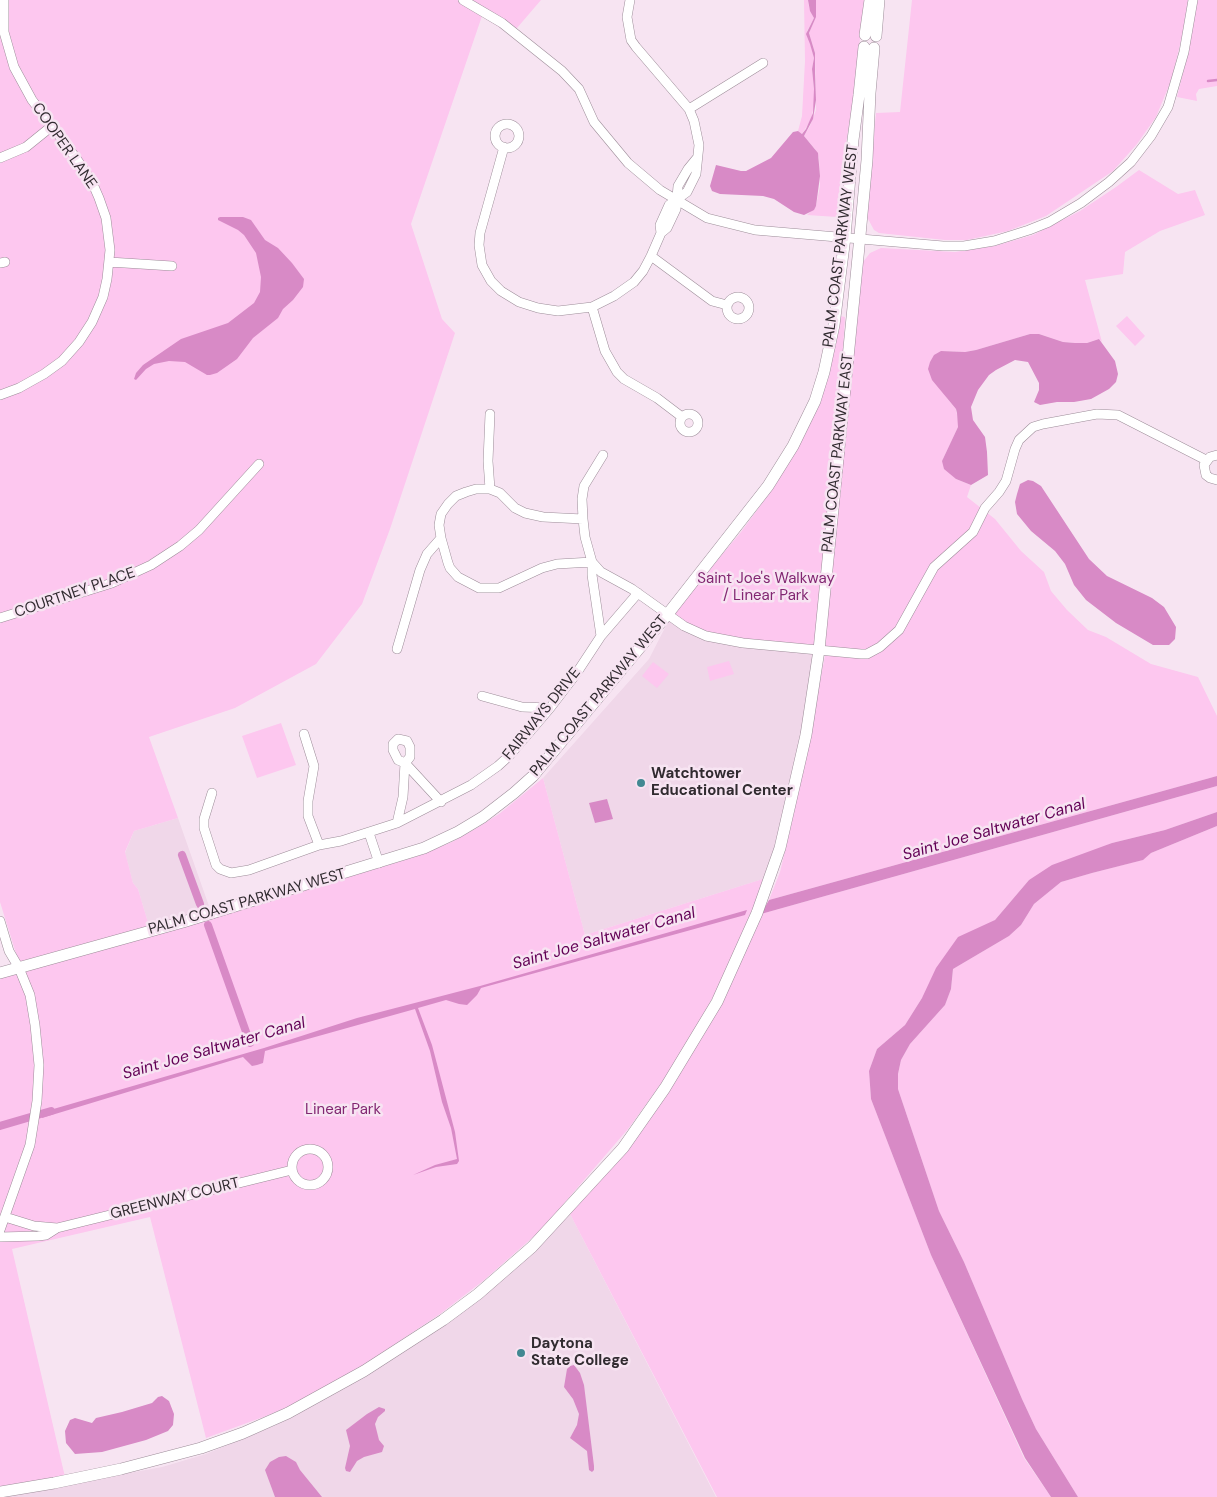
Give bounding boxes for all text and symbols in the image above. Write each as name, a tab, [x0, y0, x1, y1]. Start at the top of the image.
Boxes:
street label: COOPER LANE	[28, 100, 100, 192]
street label: PALM COAST PARKWAY WEST	[820, 144, 862, 348]
street label: PALM COAST PARKWAY EAST	[819, 353, 857, 553]
street label: COURTNEY PLACE	[12, 564, 138, 622]
park label: Saint Joe's Walkway / Linear Park	[697, 570, 835, 605]
street label: PALM COAST PARKWAY WEST	[526, 612, 672, 780]
street label: FAIRWAYS DRIVE	[499, 664, 585, 764]
place label: Watchtower Educational Center	[651, 765, 793, 800]
marker: Watchtower Educational Center	[635, 777, 647, 789]
water label: Saint Joe Saltwater Canal	[900, 795, 1088, 865]
street label: PALM COAST PARKWAY WEST	[146, 865, 348, 939]
water label: Saint Joe Saltwater Canal	[510, 904, 698, 974]
water label: Saint Joe Saltwater Canal	[120, 1014, 308, 1084]
park label: Linear Park	[305, 1101, 381, 1119]
street label: GREENWAY COURT	[109, 1174, 241, 1224]
place label: Daytona State College	[531, 1335, 629, 1370]
marker: Daytona State College	[515, 1347, 527, 1359]

